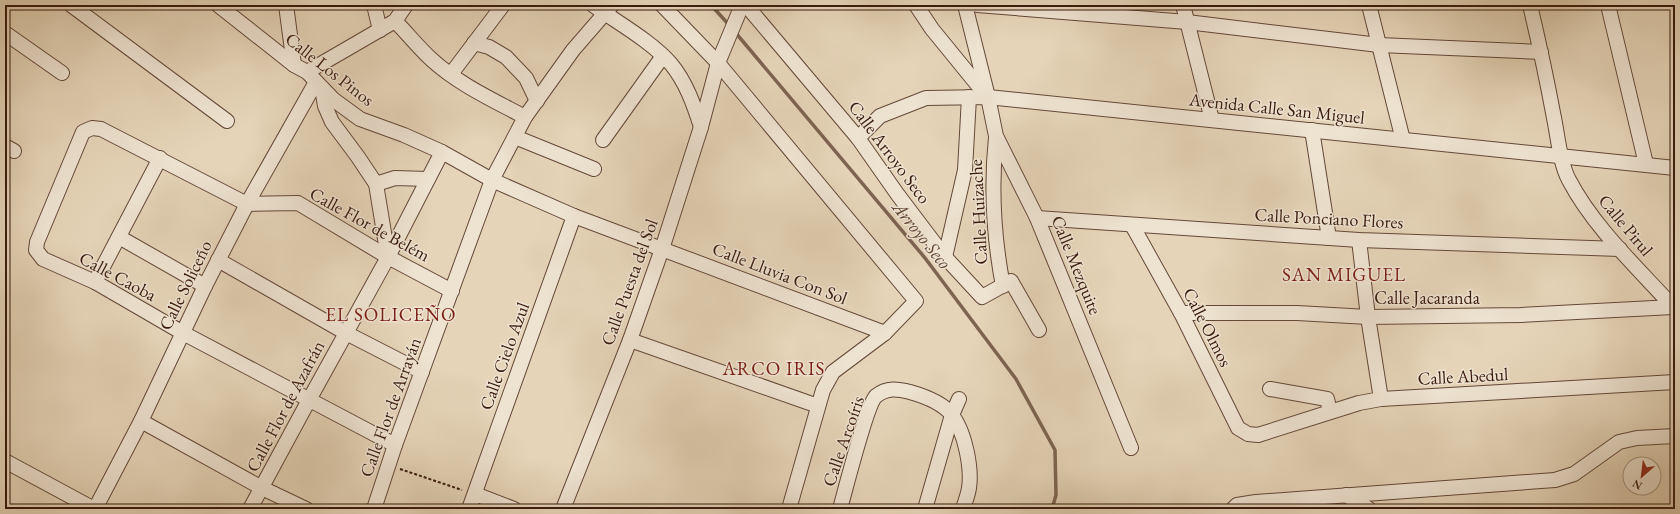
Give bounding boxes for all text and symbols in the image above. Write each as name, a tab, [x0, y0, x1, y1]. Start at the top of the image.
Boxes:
street label: Calle Los Pinos	[281, 27, 379, 111]
street label: Avenida Calle San Miguel	[1187, 87, 1366, 129]
street label: Calle Arroyo Seco	[844, 96, 936, 208]
street label: Calle Huizache	[964, 159, 992, 265]
street label: Calle Flor de Belém	[306, 181, 434, 267]
street label: Calle Pirul	[1594, 189, 1658, 261]
water label: Arroyo Seco	[886, 194, 957, 274]
street label: Calle Ponciano Flores	[1254, 203, 1404, 233]
street label: Calle Mezquite	[1047, 212, 1107, 318]
street label: Calle Puesta del Sol	[595, 215, 663, 349]
street label: Calle Soliceño	[153, 236, 217, 334]
street label: Calle Lluvia Con Sol	[709, 237, 851, 309]
street label: Calle Caoba	[75, 246, 161, 306]
district label: SAN MIGUEL	[1282, 262, 1406, 287]
street label: Calle Olmos	[1178, 283, 1238, 371]
street label: Calle Jacaranda	[1374, 286, 1481, 309]
street label: Calle Cielo Azul	[474, 299, 534, 413]
district label: EL SOLICEÑO	[325, 302, 457, 327]
street label: Calle Flor de Arrayán	[354, 334, 426, 480]
street label: Calle Flor de Azafrán	[241, 336, 330, 476]
district label: ARCO IRIS	[722, 356, 825, 381]
street label: Calle Abedul	[1417, 362, 1509, 390]
street label: Calle Arcoíris	[817, 393, 869, 489]
north arrow	[1622, 456, 1662, 496]
text: N	[1630, 477, 1645, 493]

